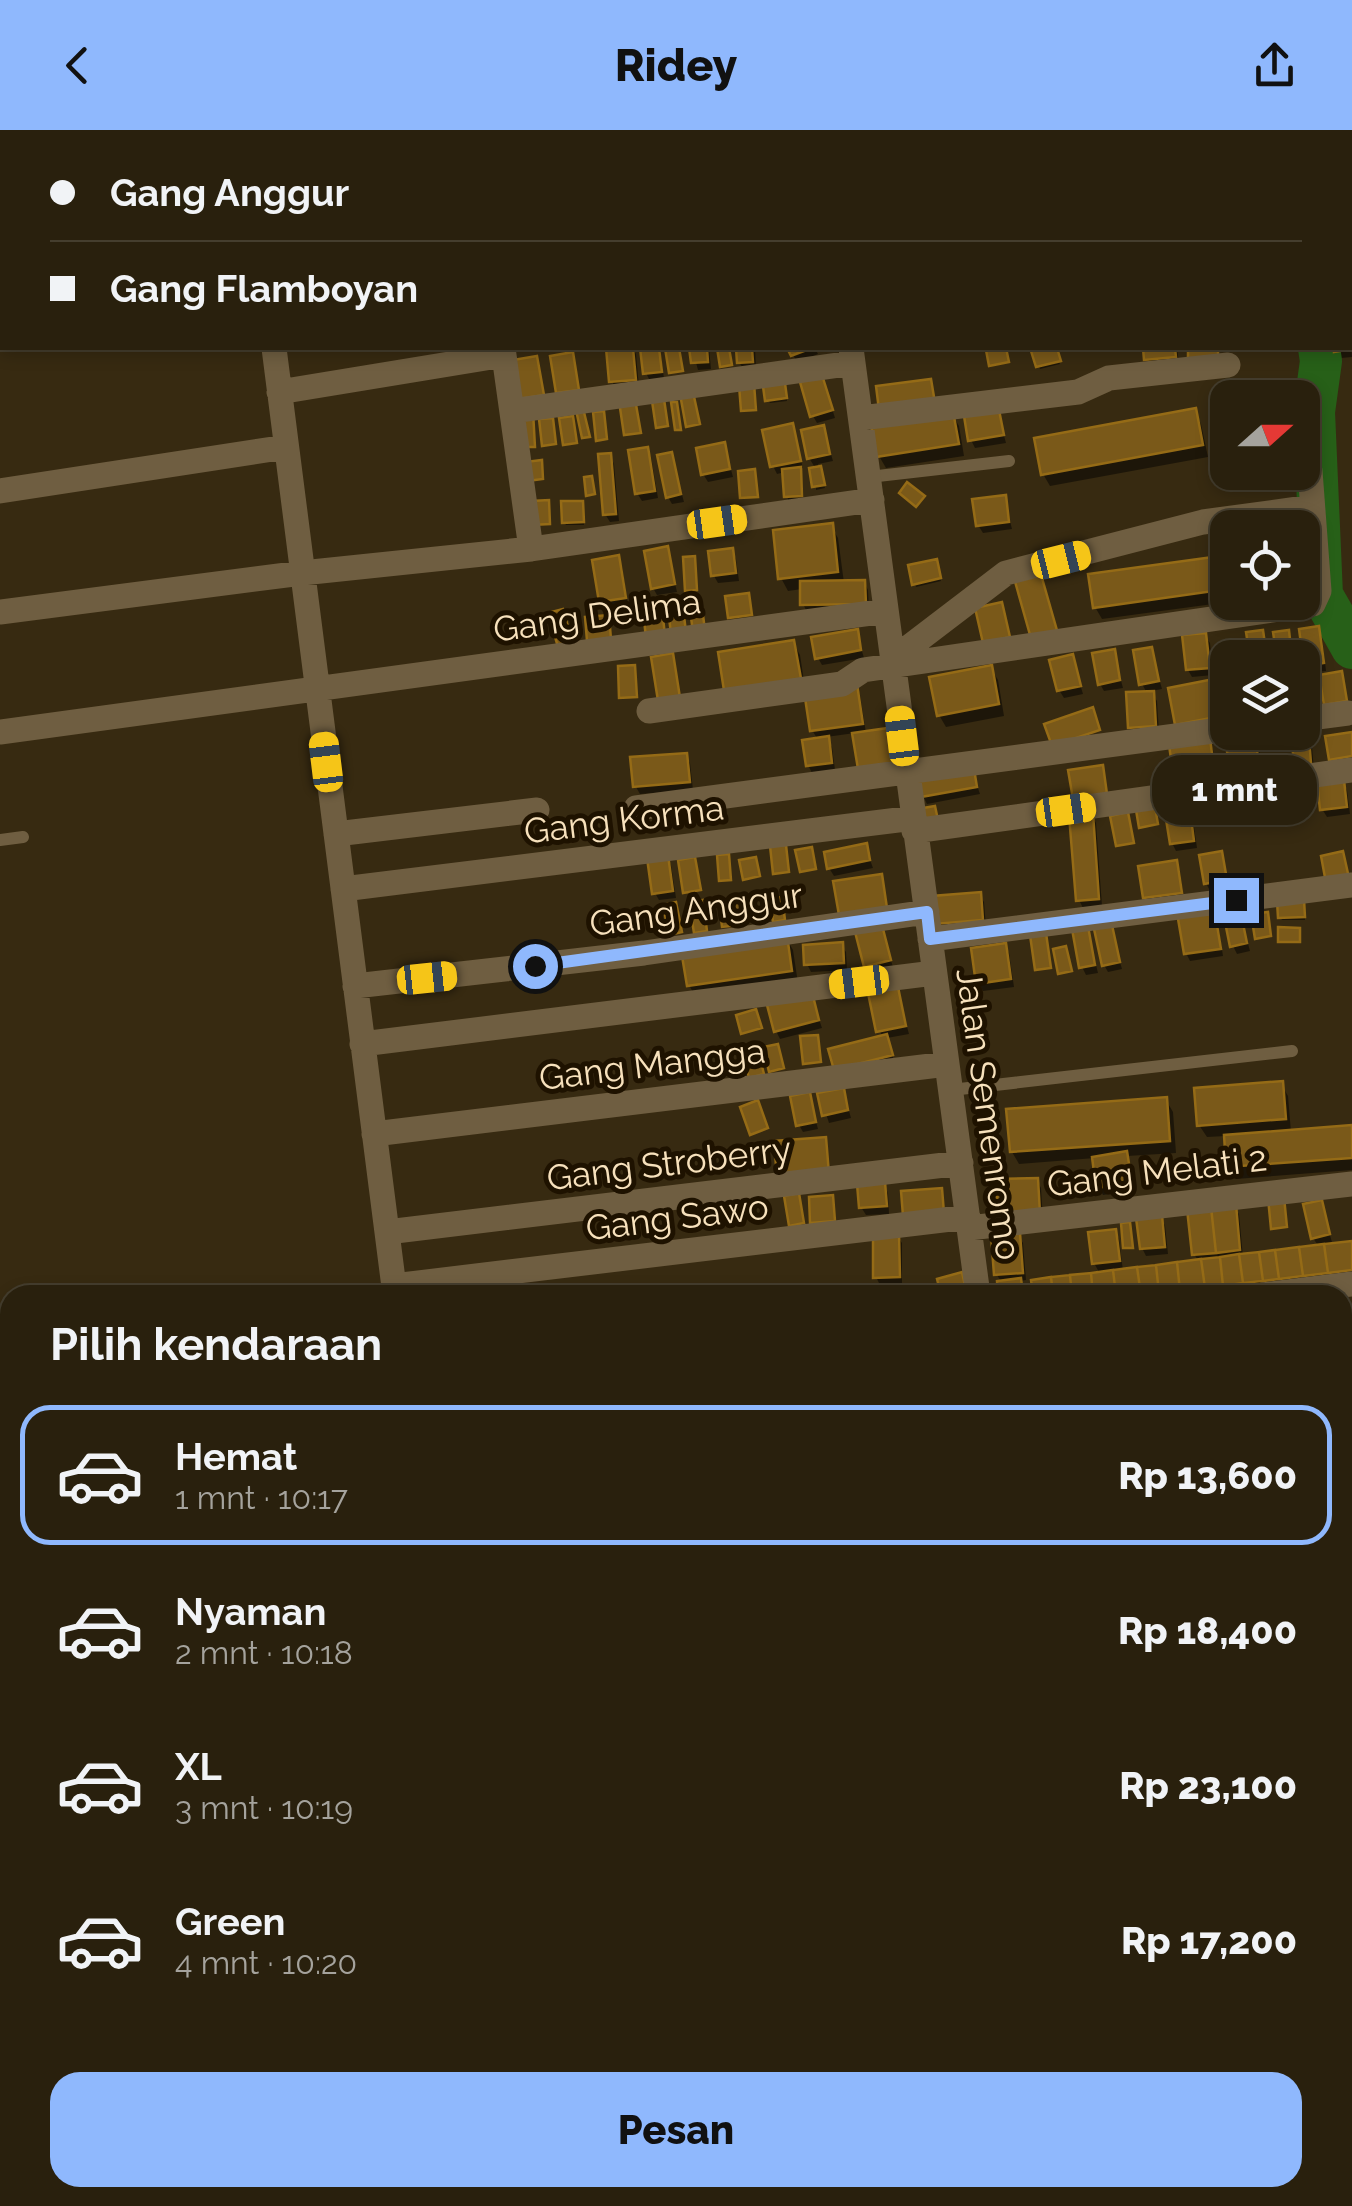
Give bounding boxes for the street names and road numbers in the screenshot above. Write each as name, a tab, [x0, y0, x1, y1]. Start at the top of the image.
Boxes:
street label: Gang Delima	[491, 580, 703, 650]
street label: Gang Korma	[522, 786, 726, 852]
street label: Gang Anggur	[587, 874, 805, 944]
street label: Jalan Semenromo	[948, 966, 1030, 1262]
street label: Gang Mangga	[537, 1030, 767, 1098]
street label: Gang Stroberry	[544, 1128, 794, 1198]
street label: Gang Melati 2	[1045, 1137, 1269, 1205]
street label: Gang Sawo	[583, 1185, 771, 1249]

